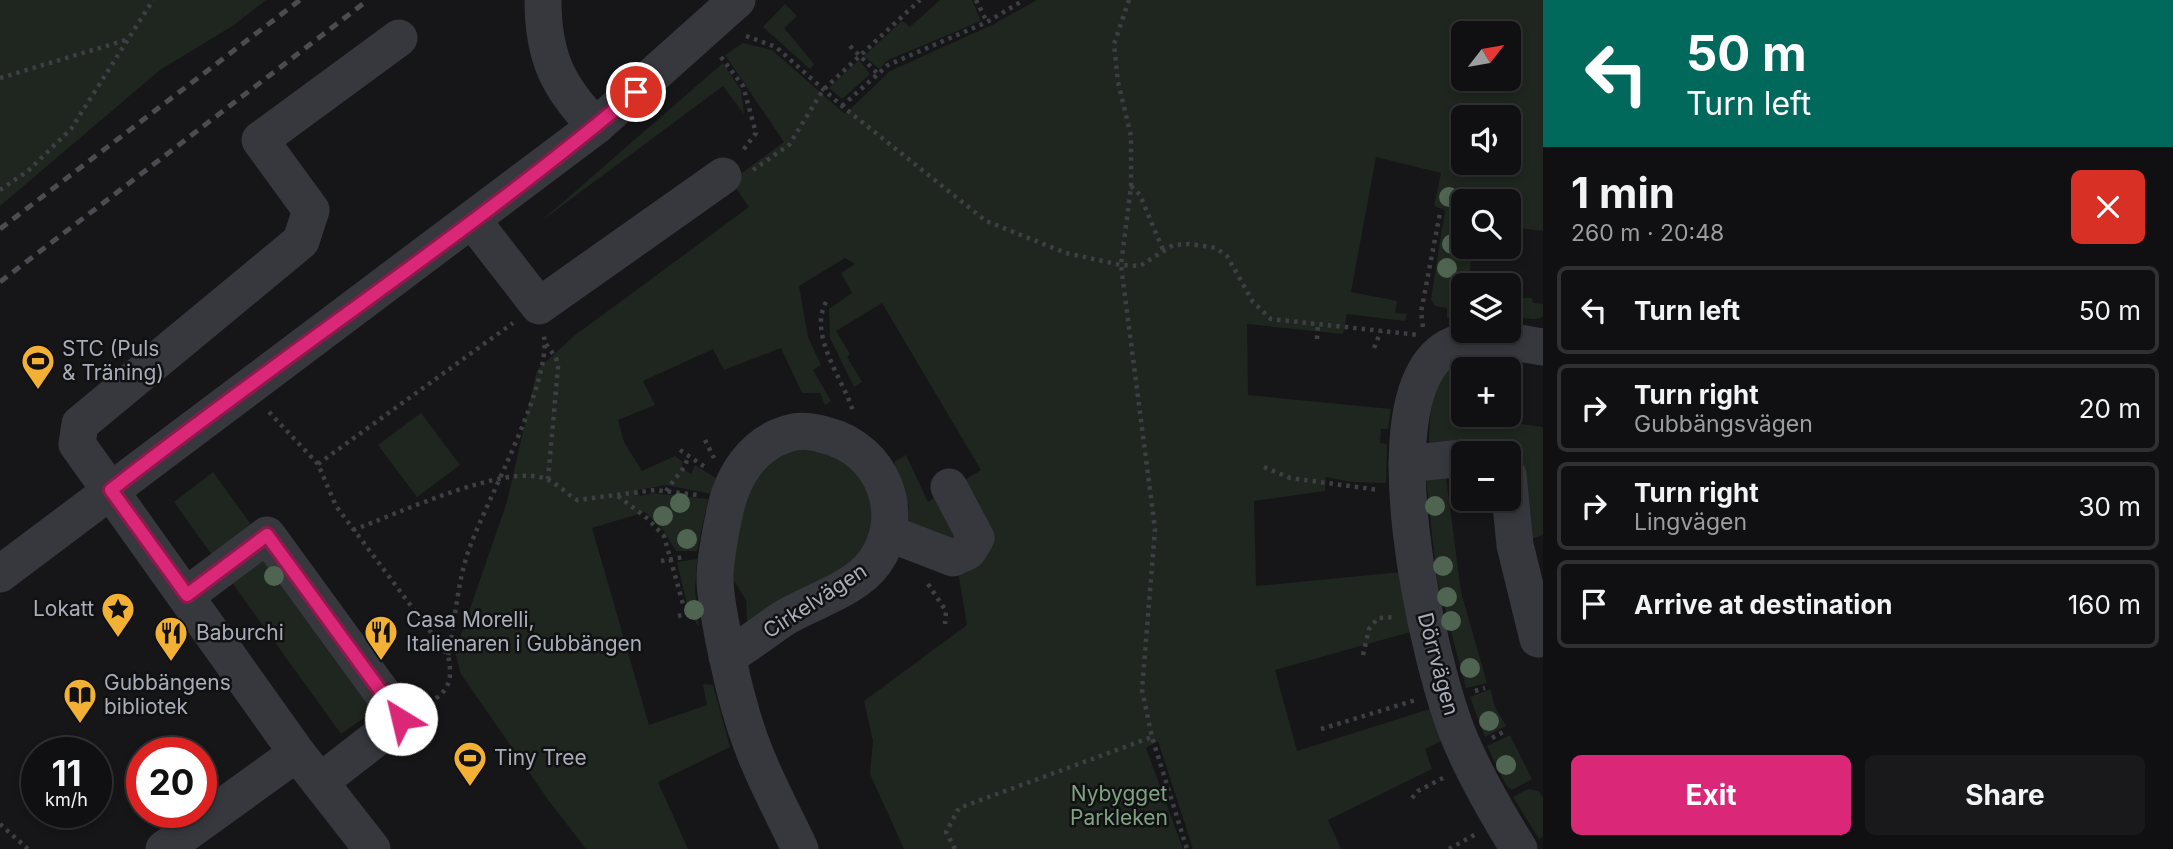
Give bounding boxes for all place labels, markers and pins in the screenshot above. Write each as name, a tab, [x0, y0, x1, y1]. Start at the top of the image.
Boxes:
pin	[606, 62, 666, 122]
place label: STC (Puls & Träning)	[62, 336, 164, 385]
sports icon: STC (Puls & Träning)	[19, 342, 57, 391]
place icon: Lokatt	[99, 590, 137, 639]
place label: Lokatt	[33, 596, 94, 621]
place label: Casa Morelli, Italienaren i Gubbängen	[406, 607, 642, 656]
restaurant icon: Casa Morelli, Italienaren i Gubbängen	[362, 613, 400, 662]
restaurant icon: Baburchi	[152, 614, 190, 663]
place label: Baburchi	[196, 620, 284, 645]
place label: Gubbängens bibliotek	[104, 670, 231, 719]
library icon: Gubbängens bibliotek	[61, 676, 99, 725]
sports icon: Tiny Tree	[451, 739, 489, 788]
place label: Tiny Tree	[494, 745, 587, 770]

